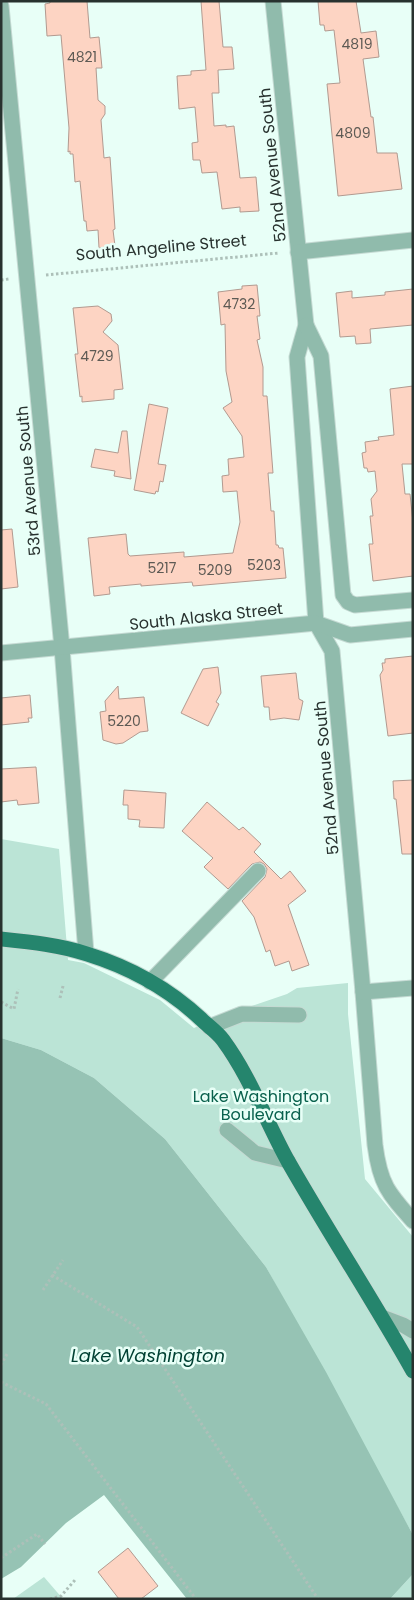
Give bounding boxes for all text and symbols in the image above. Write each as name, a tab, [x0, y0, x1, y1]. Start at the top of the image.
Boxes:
house number: 4819	[342, 34, 372, 54]
house number: 4821	[67, 47, 97, 67]
street label: 52nd Avenue South	[253, 87, 292, 243]
house number: 4809	[335, 123, 371, 143]
street label: South Angeline Street	[75, 229, 247, 266]
house number: 4732	[223, 294, 255, 314]
house number: 4729	[80, 346, 114, 366]
street label: 53rd Avenue South	[10, 405, 47, 557]
house number: 5203	[247, 555, 281, 575]
house number: 5217	[148, 558, 177, 578]
house number: 5209	[198, 560, 232, 580]
street label: South Alaska Street	[128, 597, 284, 636]
street label: 52nd Avenue South	[308, 700, 345, 856]
house number: 5220	[107, 711, 141, 731]
park label: Lake Washington Boulevard	[193, 1085, 329, 1126]
water label: Lake Washington	[71, 1343, 225, 1368]

